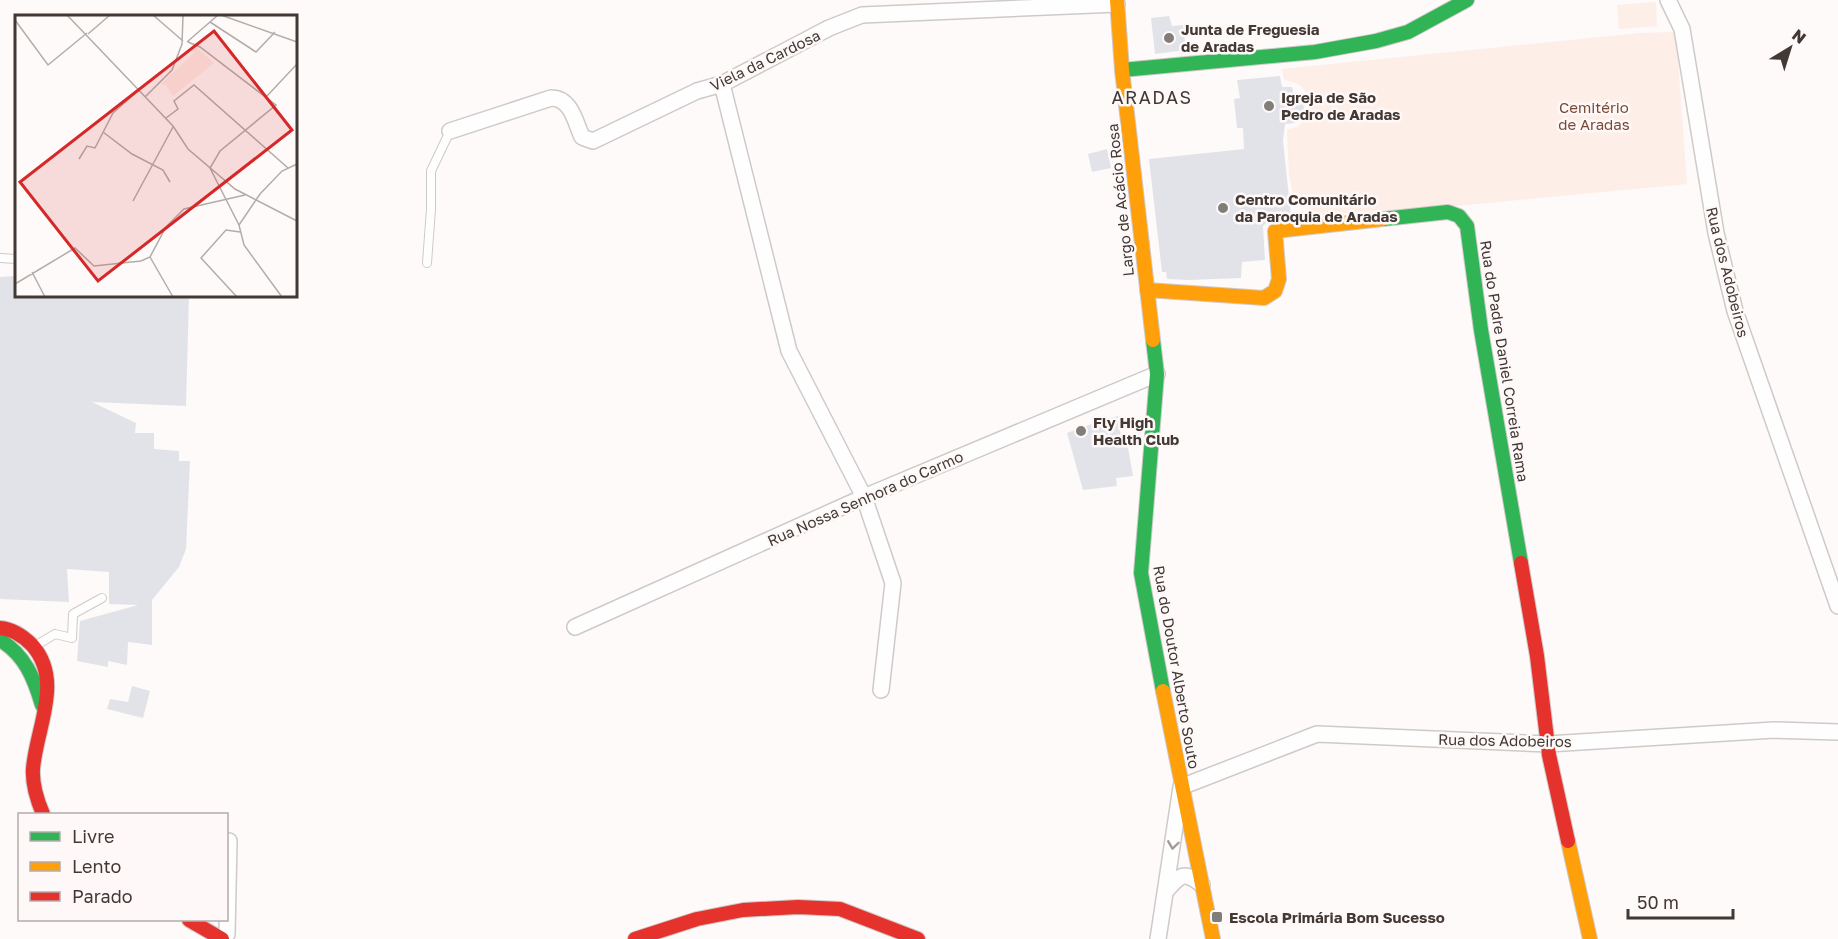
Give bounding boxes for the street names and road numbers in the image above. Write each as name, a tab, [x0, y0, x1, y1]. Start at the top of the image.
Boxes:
street label: Viela da Cardosa	[707, 26, 823, 94]
street label: Largo de Acácio Rosa	[1103, 123, 1137, 277]
street label: Rua dos Adobeiros	[1703, 205, 1753, 339]
street label: Rua do Padre Daniel Correia Rama	[1477, 239, 1533, 483]
street label: Rua Nossa Senhora do Carmo	[764, 447, 966, 549]
street label: Rua do Doutor Alberto Souto	[1150, 564, 1204, 770]
street label: Rua dos Adobeiros	[1438, 730, 1572, 750]

